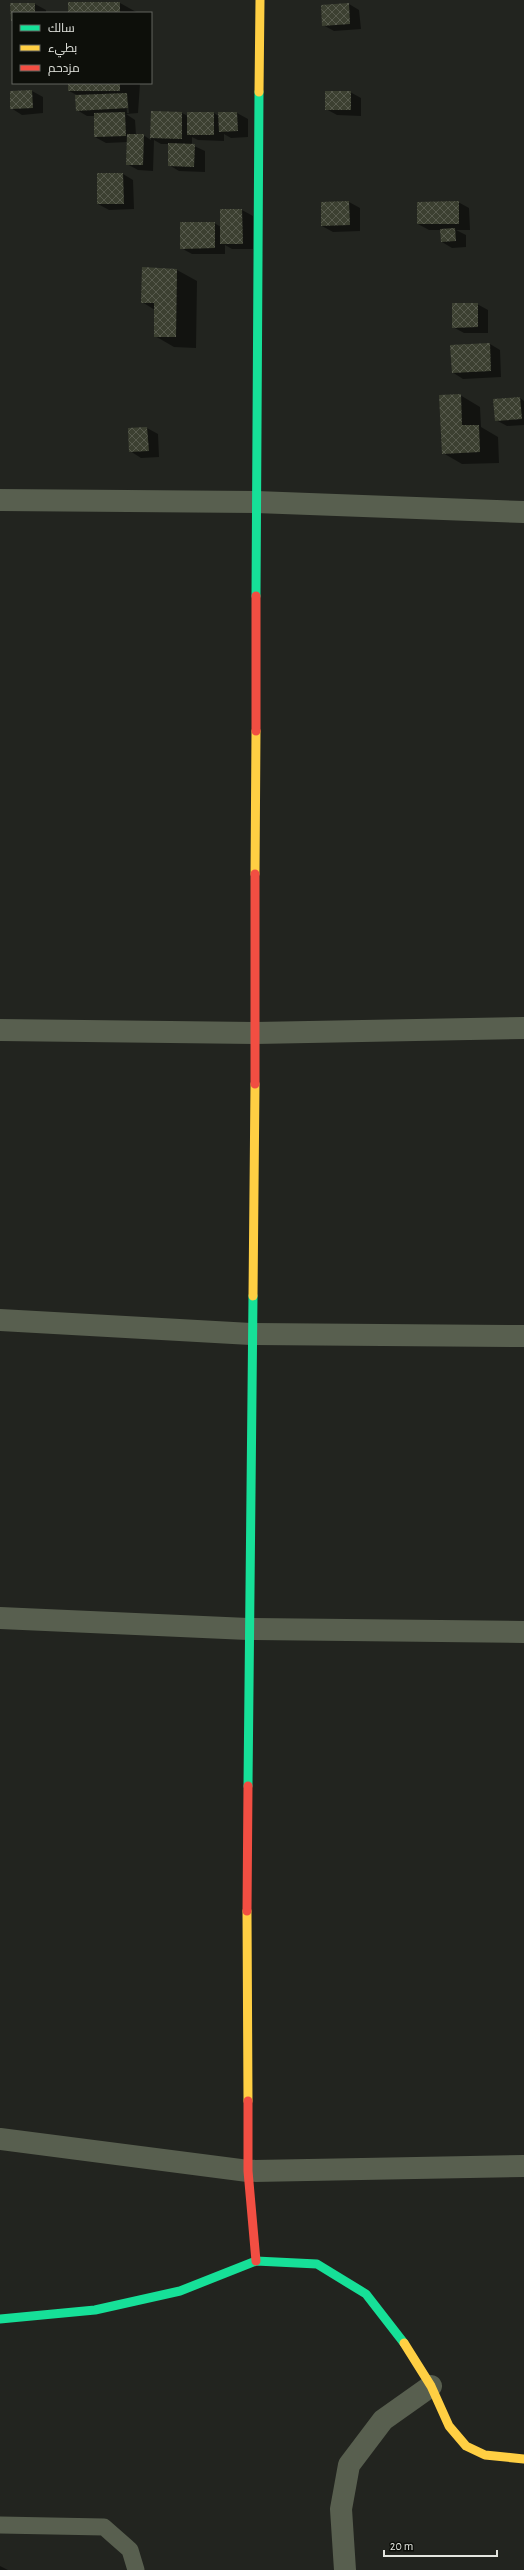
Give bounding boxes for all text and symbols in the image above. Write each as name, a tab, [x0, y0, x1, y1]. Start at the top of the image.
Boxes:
legend	[12, 12, 152, 84]
text: سالك	[48, 22, 75, 34]
text: بطيء	[48, 42, 77, 58]
text: مزدحم	[48, 62, 80, 76]
scale bar	[384, 2532, 497, 2558]
text: 20 m	[390, 2540, 413, 2552]

